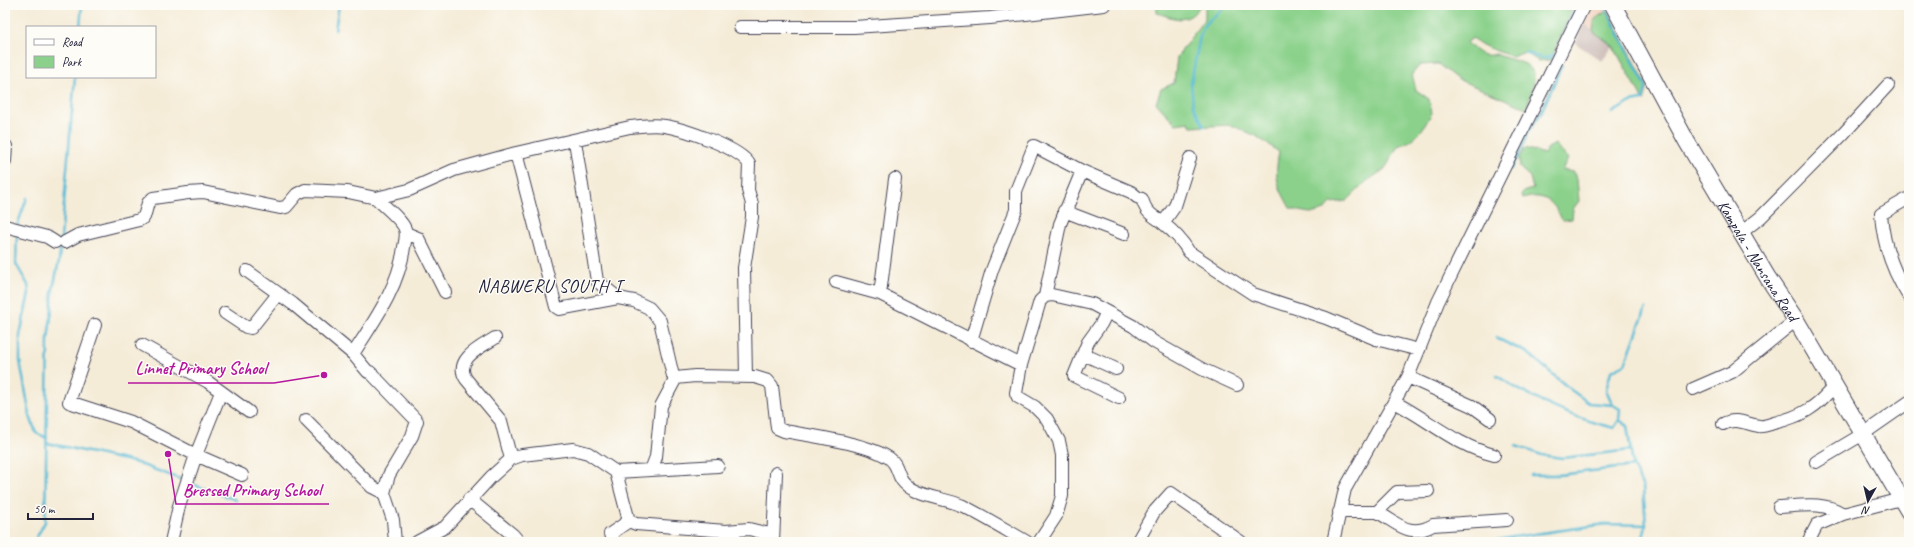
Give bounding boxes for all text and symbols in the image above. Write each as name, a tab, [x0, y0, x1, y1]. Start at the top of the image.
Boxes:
legend	[26, 26, 156, 78]
text: Road	[62, 34, 84, 50]
text: Park	[62, 54, 83, 70]
street label: Kampala - Nansana Road	[1713, 197, 1804, 327]
district label: NABWERU SOUTH I	[478, 275, 625, 297]
callout: Linnet Primary School	[128, 354, 274, 383]
text: Linnet Primary School	[136, 358, 270, 379]
callout: Bressed Primary School	[176, 475, 329, 504]
text: Bressed Primary School	[183, 480, 324, 501]
north arrow	[1848, 481, 1888, 521]
scale bar	[28, 495, 93, 521]
text: 50 m	[34, 501, 56, 517]
text: N	[1860, 503, 1871, 518]

